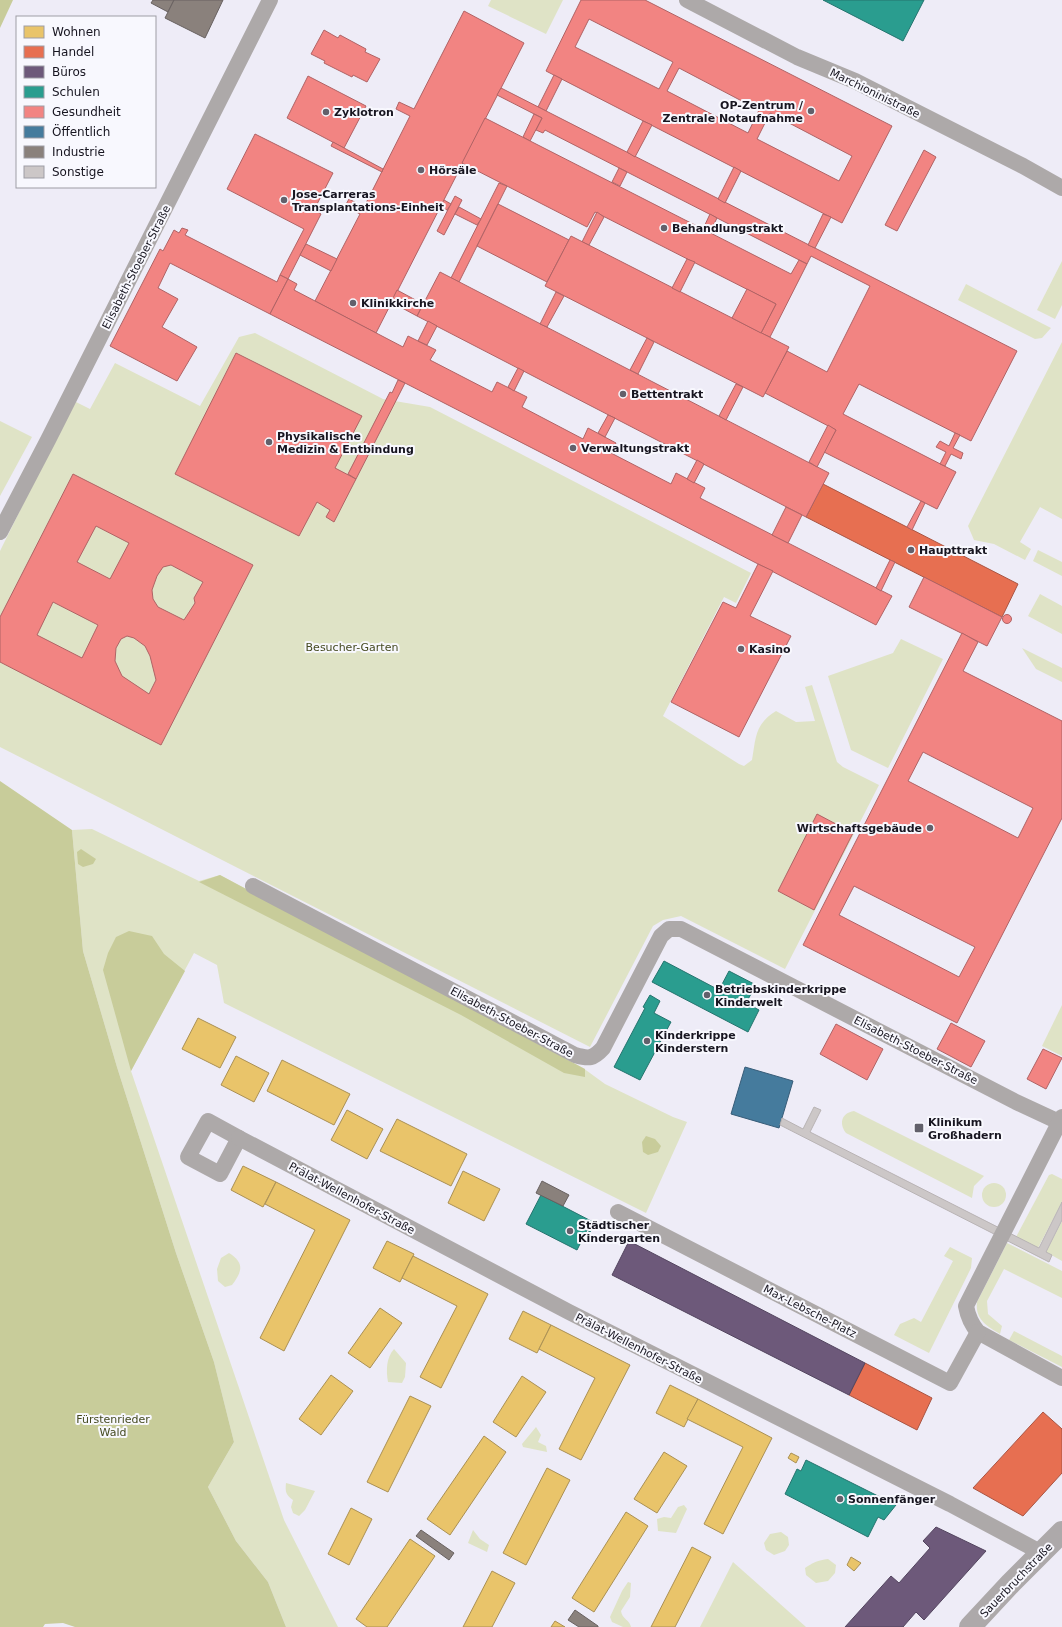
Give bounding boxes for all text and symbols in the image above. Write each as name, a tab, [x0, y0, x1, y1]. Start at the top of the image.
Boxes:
legend	[16, 16, 156, 188]
text: Wohnen	[52, 25, 101, 39]
text: Handel	[52, 45, 94, 59]
text: Büros	[52, 65, 86, 79]
street label: Marchioninistraße	[828, 66, 922, 121]
text: Schulen	[52, 85, 100, 99]
place label: OP-Zentrum / Zentrale Notaufnahme	[662, 99, 804, 125]
text: Gesundheit	[52, 105, 121, 119]
place label: Zyklotron	[334, 106, 394, 119]
marker: OP-Zentrum / Zentrale Notaufnahme	[806, 106, 816, 116]
marker: Zyklotron	[321, 107, 331, 117]
text: Öffentlich	[52, 123, 110, 139]
text: Industrie	[52, 145, 105, 159]
place label: Hörsäle	[429, 164, 476, 177]
text: Sonstige	[52, 165, 104, 179]
marker: Hörsäle	[416, 165, 426, 175]
place label: Jose-Carreras Transplantations-Einheit	[291, 188, 444, 214]
marker: Jose-Carreras Transplantations-Einheit	[279, 195, 289, 205]
street label: Elisabeth-Stoeber-Straße	[100, 203, 173, 331]
place label: Behandlungstrakt	[672, 222, 783, 235]
marker: Behandlungstrakt	[659, 223, 669, 233]
place label: Klinikkirche	[361, 297, 434, 310]
marker: Klinikkirche	[348, 298, 358, 308]
place label: Bettentrakt	[631, 388, 703, 401]
marker: Bettentrakt	[618, 389, 628, 399]
place label: Physikalische Medizin & Entbindung	[277, 430, 414, 456]
marker: Physikalische Medizin & Entbindung	[264, 437, 274, 447]
place label: Verwaltungstrakt	[581, 442, 689, 455]
marker: Verwaltungstrakt	[568, 443, 578, 453]
place label: Haupttrakt	[919, 544, 987, 557]
marker: Haupttrakt	[906, 545, 916, 555]
park label: Besucher-Garten	[306, 641, 398, 654]
place label: Kasino	[749, 643, 791, 656]
marker: Kasino	[736, 644, 746, 654]
place label: Wirtschaftsgebäude	[797, 822, 922, 835]
marker: Wirtschaftsgebäude	[925, 823, 935, 833]
place label: Betriebskinderkrippe Kinderwelt	[715, 983, 847, 1009]
street label: Elisabeth-Stoeber-Straße	[448, 985, 576, 1060]
marker: Betriebskinderkrippe Kinderwelt	[702, 990, 712, 1000]
street label: Elisabeth-Stoeber-Straße	[852, 1014, 980, 1087]
place label: Kinderkrippe Kinderstern	[655, 1029, 736, 1055]
marker: Kinderkrippe Kinderstern	[642, 1036, 652, 1046]
place label: Klinikum Großhadern	[928, 1116, 1002, 1142]
marker: Klinikum Großhadern	[913, 1122, 925, 1134]
street label: Prälat-Wellenhofer-Straße	[287, 1160, 417, 1237]
place label: Städtischer Kindergarten	[578, 1219, 660, 1245]
marker: Städtischer Kindergarten	[565, 1226, 575, 1236]
street label: Max-Lebsche-Platz	[761, 1282, 859, 1341]
street label: Prälat-Wellenhofer-Straße	[573, 1311, 705, 1386]
park label: Fürstenrieder Wald	[76, 1413, 150, 1439]
place label: Sonnenfänger	[848, 1493, 936, 1506]
marker: Sonnenfänger	[835, 1494, 845, 1504]
street label: Sauerbruchstraße	[977, 1540, 1055, 1620]

